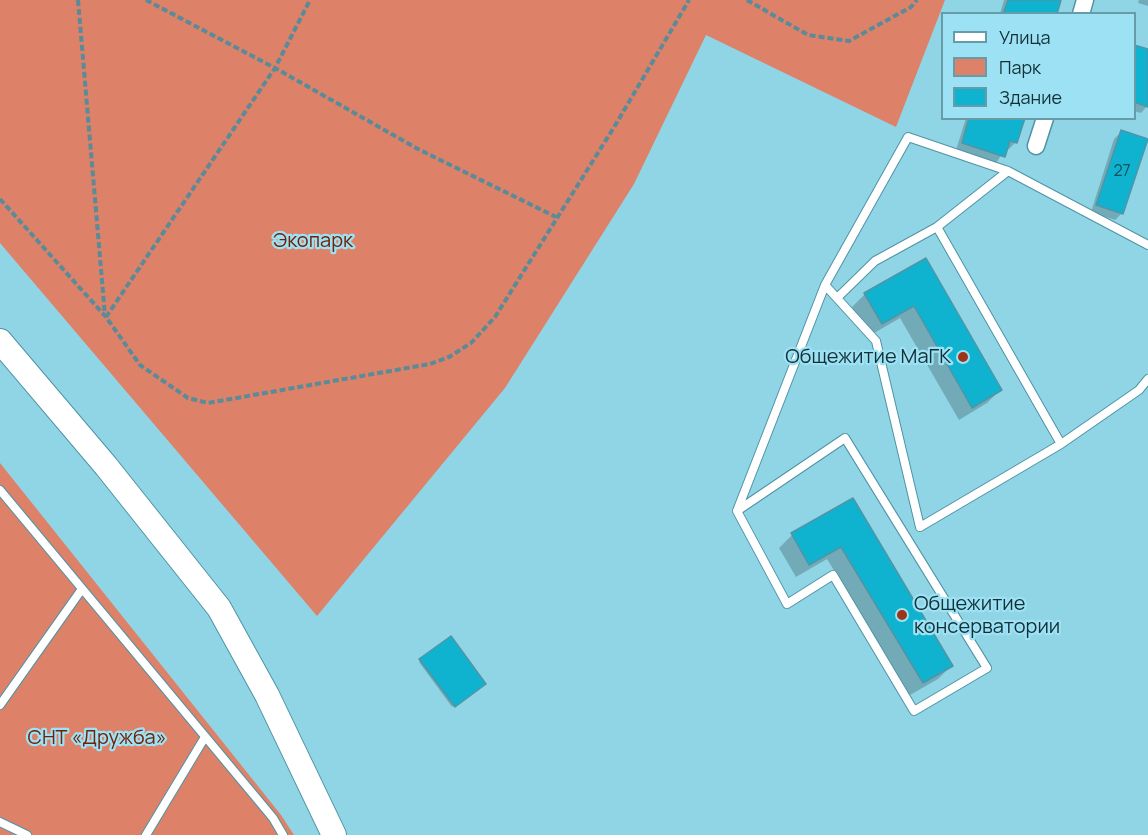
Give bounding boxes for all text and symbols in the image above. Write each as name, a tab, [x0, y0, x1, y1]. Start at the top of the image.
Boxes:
legend	[941, 12, 1136, 120]
text: Улица	[999, 25, 1051, 49]
text: Парк	[999, 55, 1041, 79]
text: Здание	[999, 85, 1062, 109]
house number: 27	[1113, 162, 1131, 182]
park label: Экопарк	[273, 229, 353, 253]
place label: Общежитие МаГК	[785, 345, 951, 369]
marker: Общежитие МаГК	[956, 350, 970, 364]
place label: Общежитие консерватории	[914, 592, 1060, 639]
marker: Общежитие консерватории	[895, 608, 909, 622]
park label: СНТ «Дружба»	[28, 726, 166, 750]

